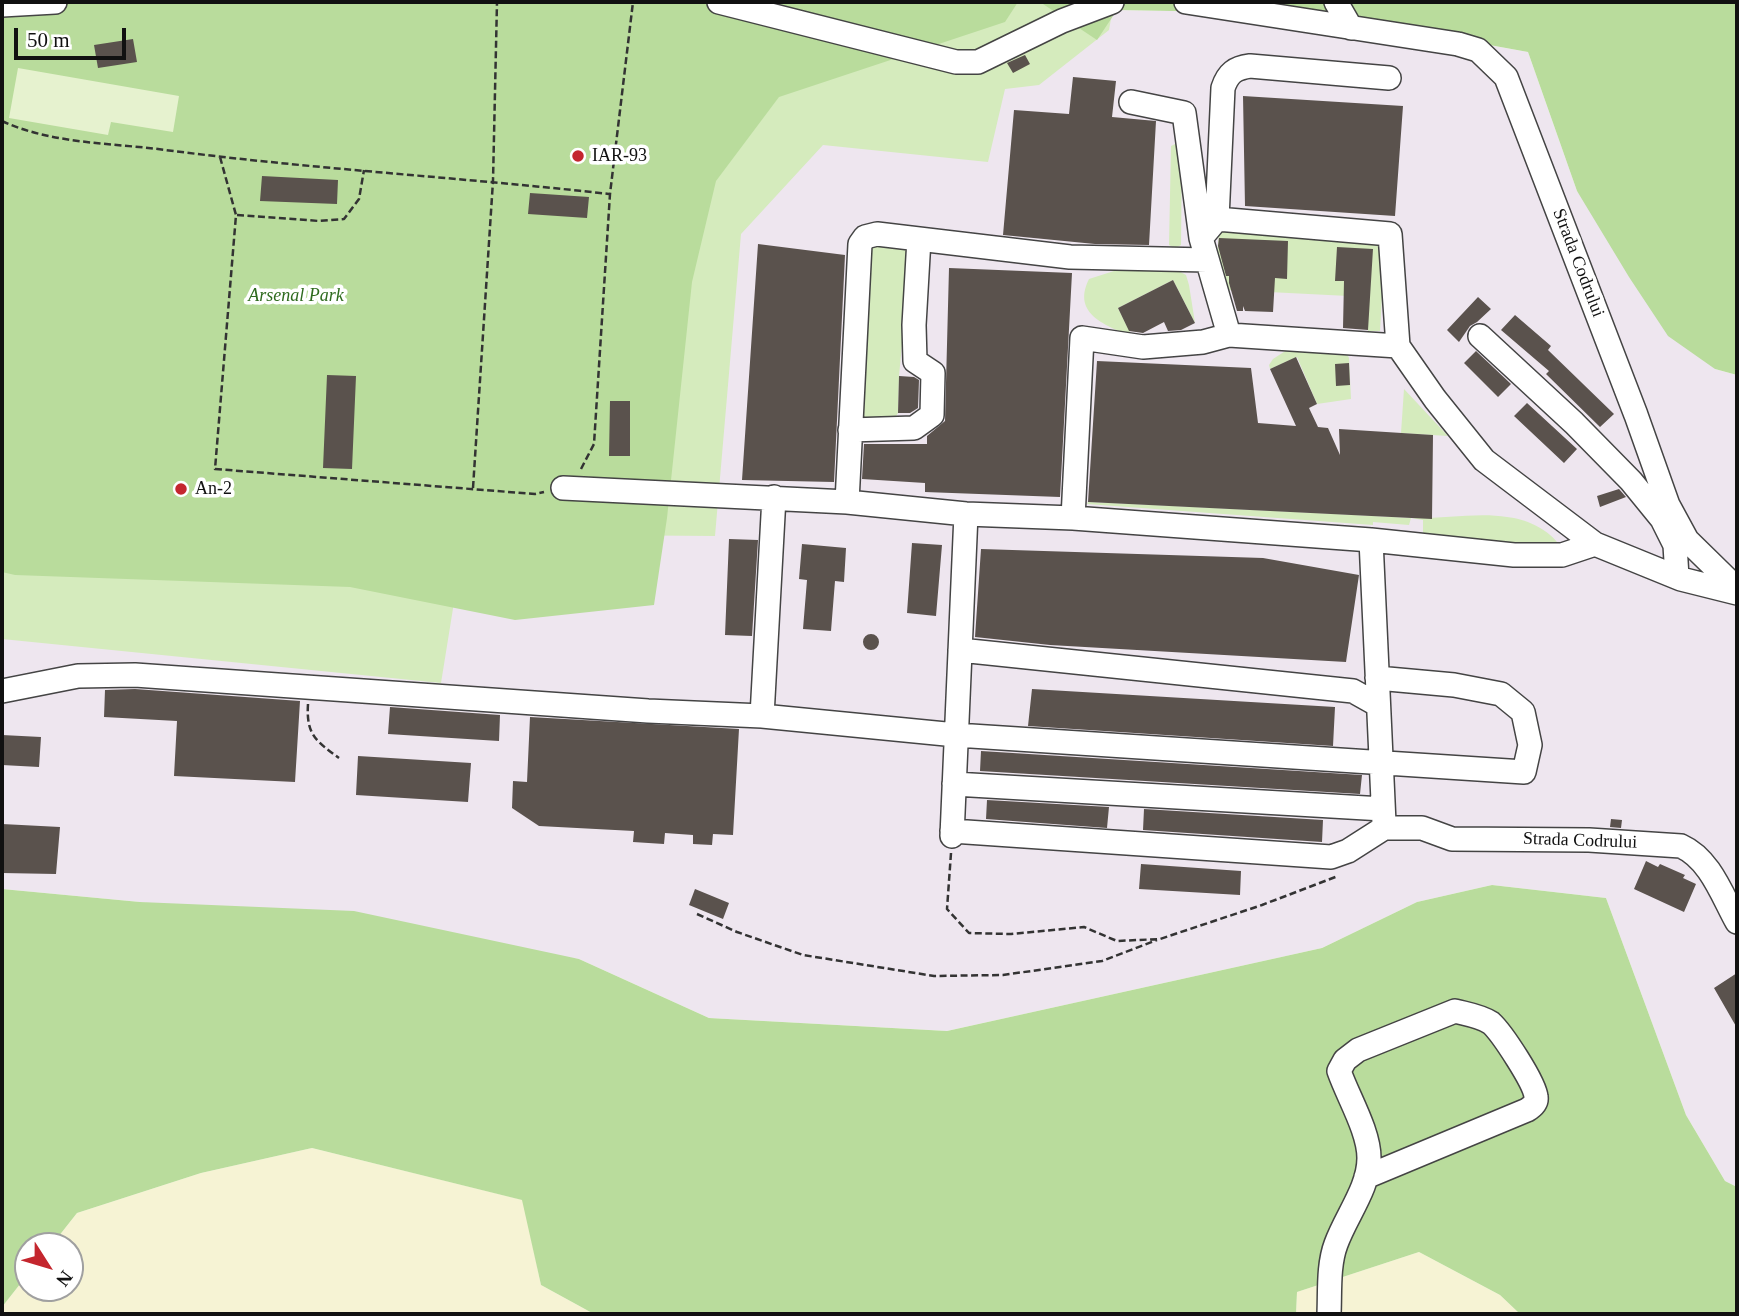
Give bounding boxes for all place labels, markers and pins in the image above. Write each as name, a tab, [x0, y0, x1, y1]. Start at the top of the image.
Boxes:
place label: IAR-93	[592, 145, 647, 167]
marker: IAR-93	[570, 148, 586, 164]
place label: An-2	[195, 478, 232, 500]
marker: An-2	[173, 481, 189, 497]

